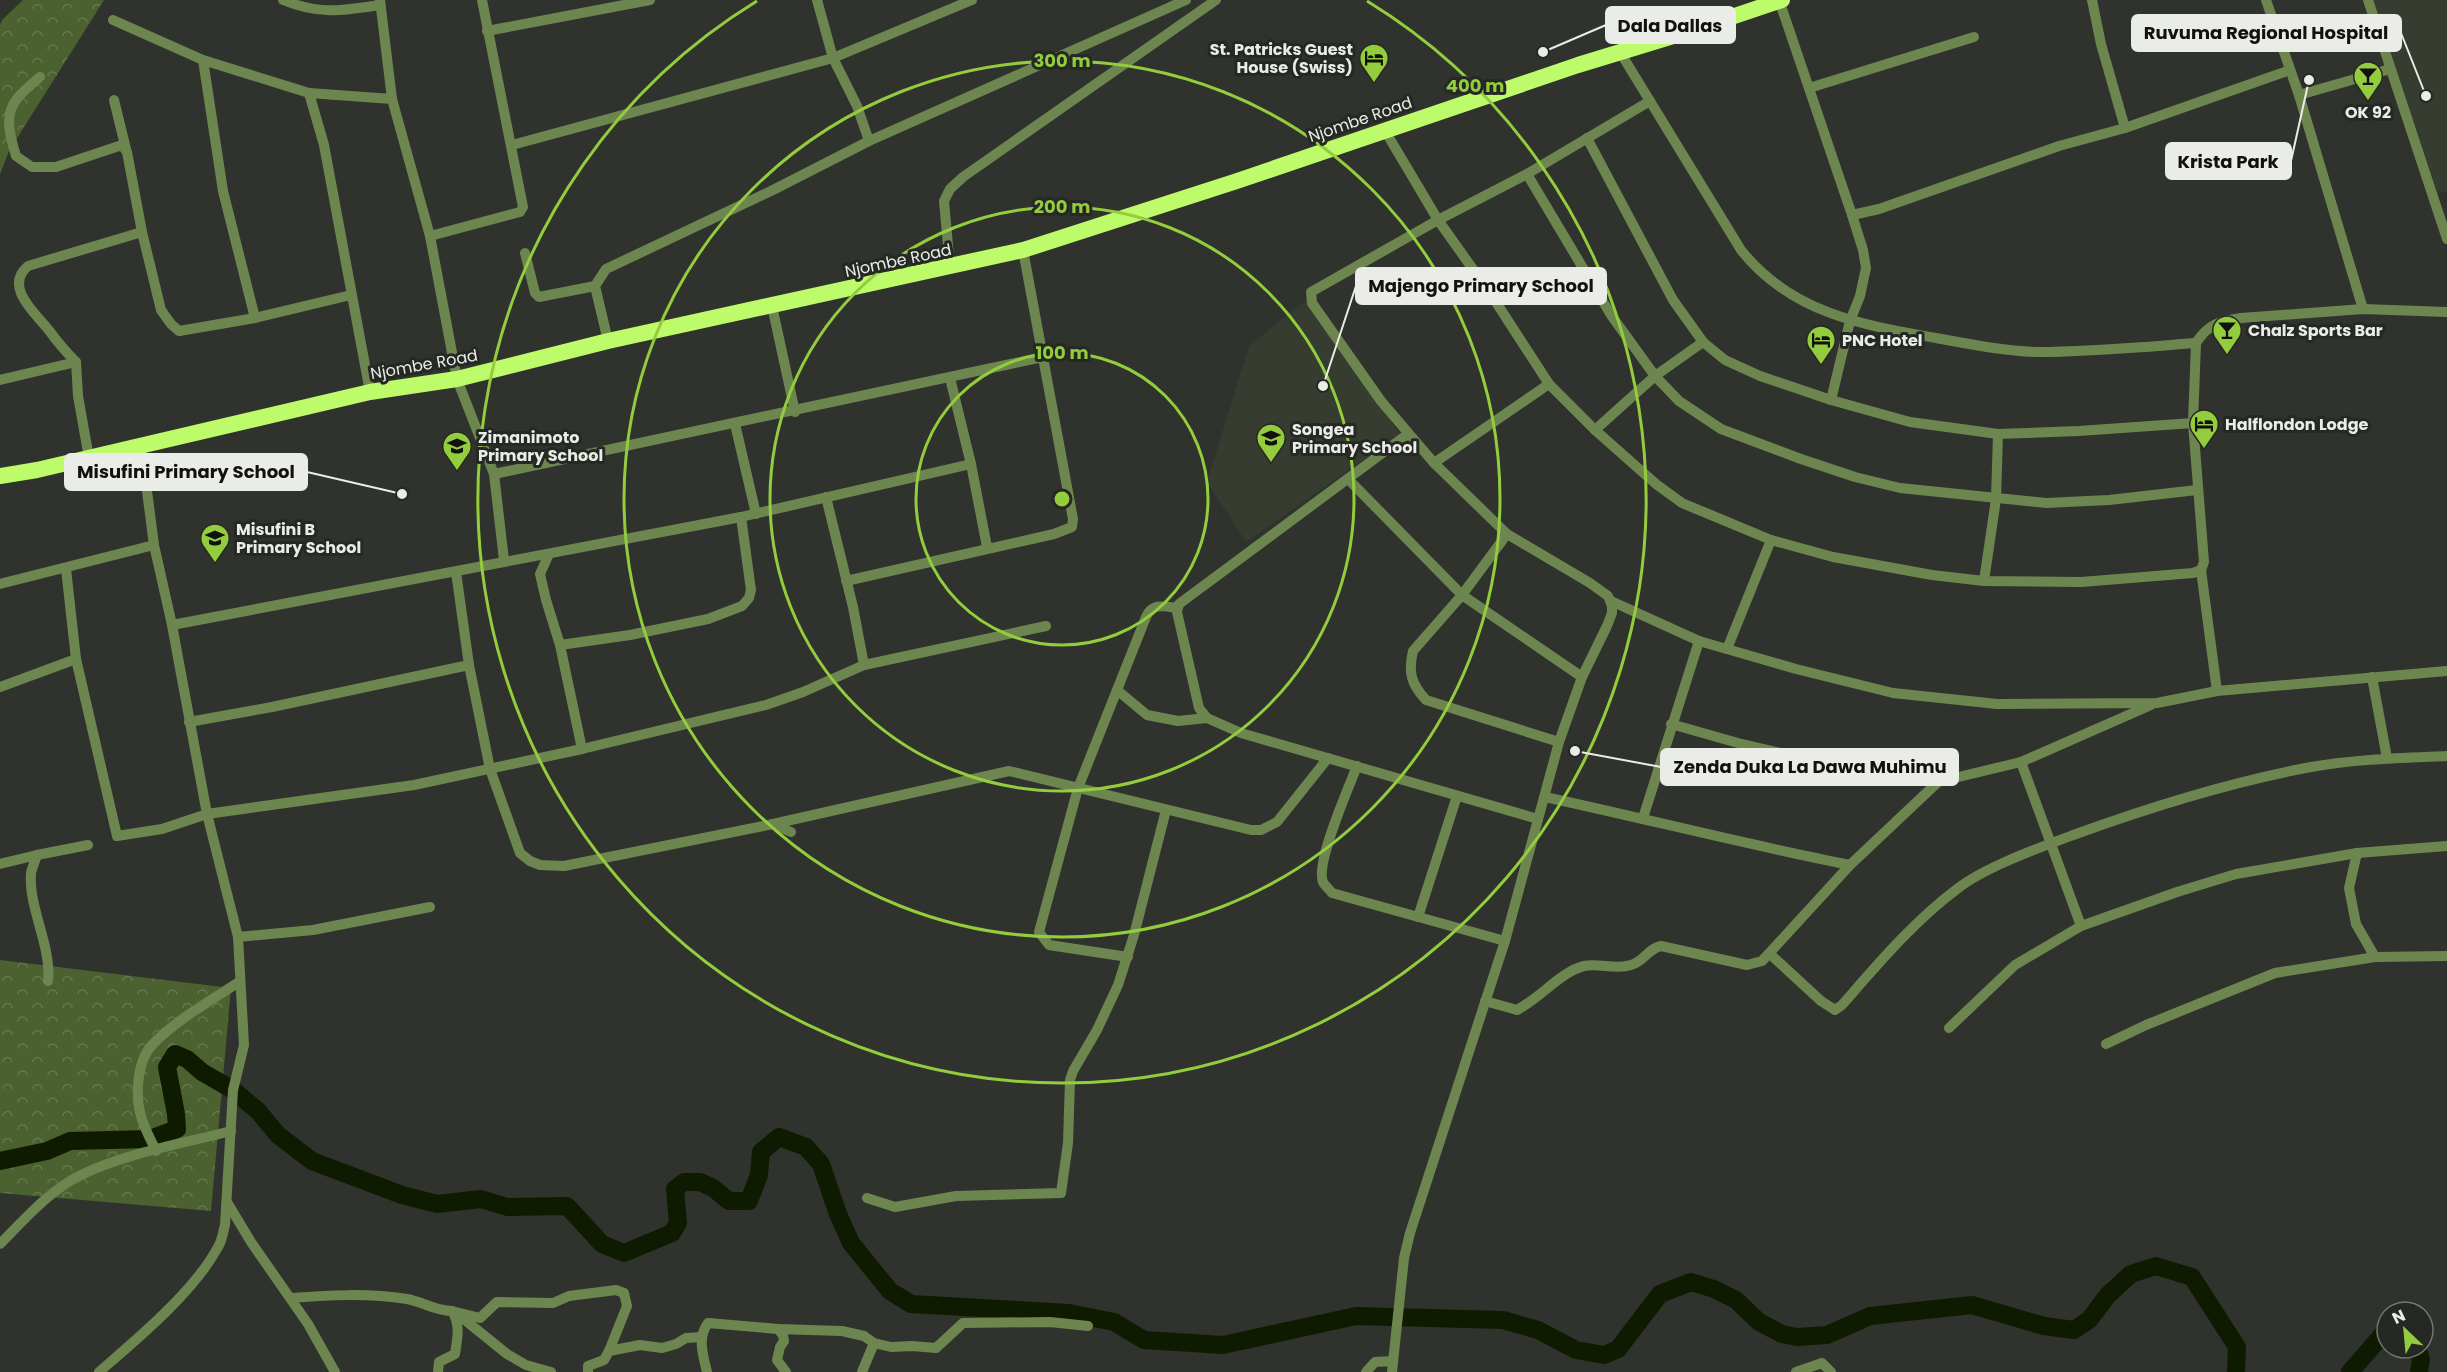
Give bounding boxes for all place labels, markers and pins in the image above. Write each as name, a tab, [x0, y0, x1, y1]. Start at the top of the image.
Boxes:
callout: Dala Dallas	[1606, 7, 1735, 43]
callout: Ruvuma Regional Hospital	[2132, 15, 2401, 51]
place label: St. Patricks Guest House (Swiss)	[1210, 38, 1353, 79]
hotel icon: St. Patricks Guest House (Swiss)	[1358, 42, 1390, 84]
bar icon: OK 92	[2352, 60, 2384, 102]
place label: OK 92	[2345, 101, 2391, 124]
callout: Krista Park	[2166, 143, 2291, 179]
callout: Majengo Primary School	[1356, 268, 1606, 304]
bar icon: Chalz Sports Bar	[2211, 314, 2243, 356]
place label: Chalz Sports Bar	[2248, 319, 2383, 342]
hotel icon: PNC Hotel	[1805, 324, 1837, 366]
place label: PNC Hotel	[1842, 329, 1923, 352]
hotel icon: Halflondon Lodge	[2188, 408, 2220, 450]
place label: Halflondon Lodge	[2225, 413, 2369, 436]
place label: Songea Primary School	[1292, 418, 1417, 459]
school or university icon: Songea Primary School	[1255, 422, 1287, 464]
place label: Zimanimoto Primary School	[478, 426, 603, 467]
school or university icon: Zimanimoto Primary School	[441, 430, 473, 472]
callout: Misufini Primary School	[65, 454, 307, 490]
centre of rings	[1052, 489, 1072, 509]
place label: Misufini B Primary School	[236, 518, 361, 559]
school or university icon: Misufini B Primary School	[199, 522, 231, 564]
callout: Zenda Duka La Dawa Muhimu	[1661, 749, 1958, 785]

